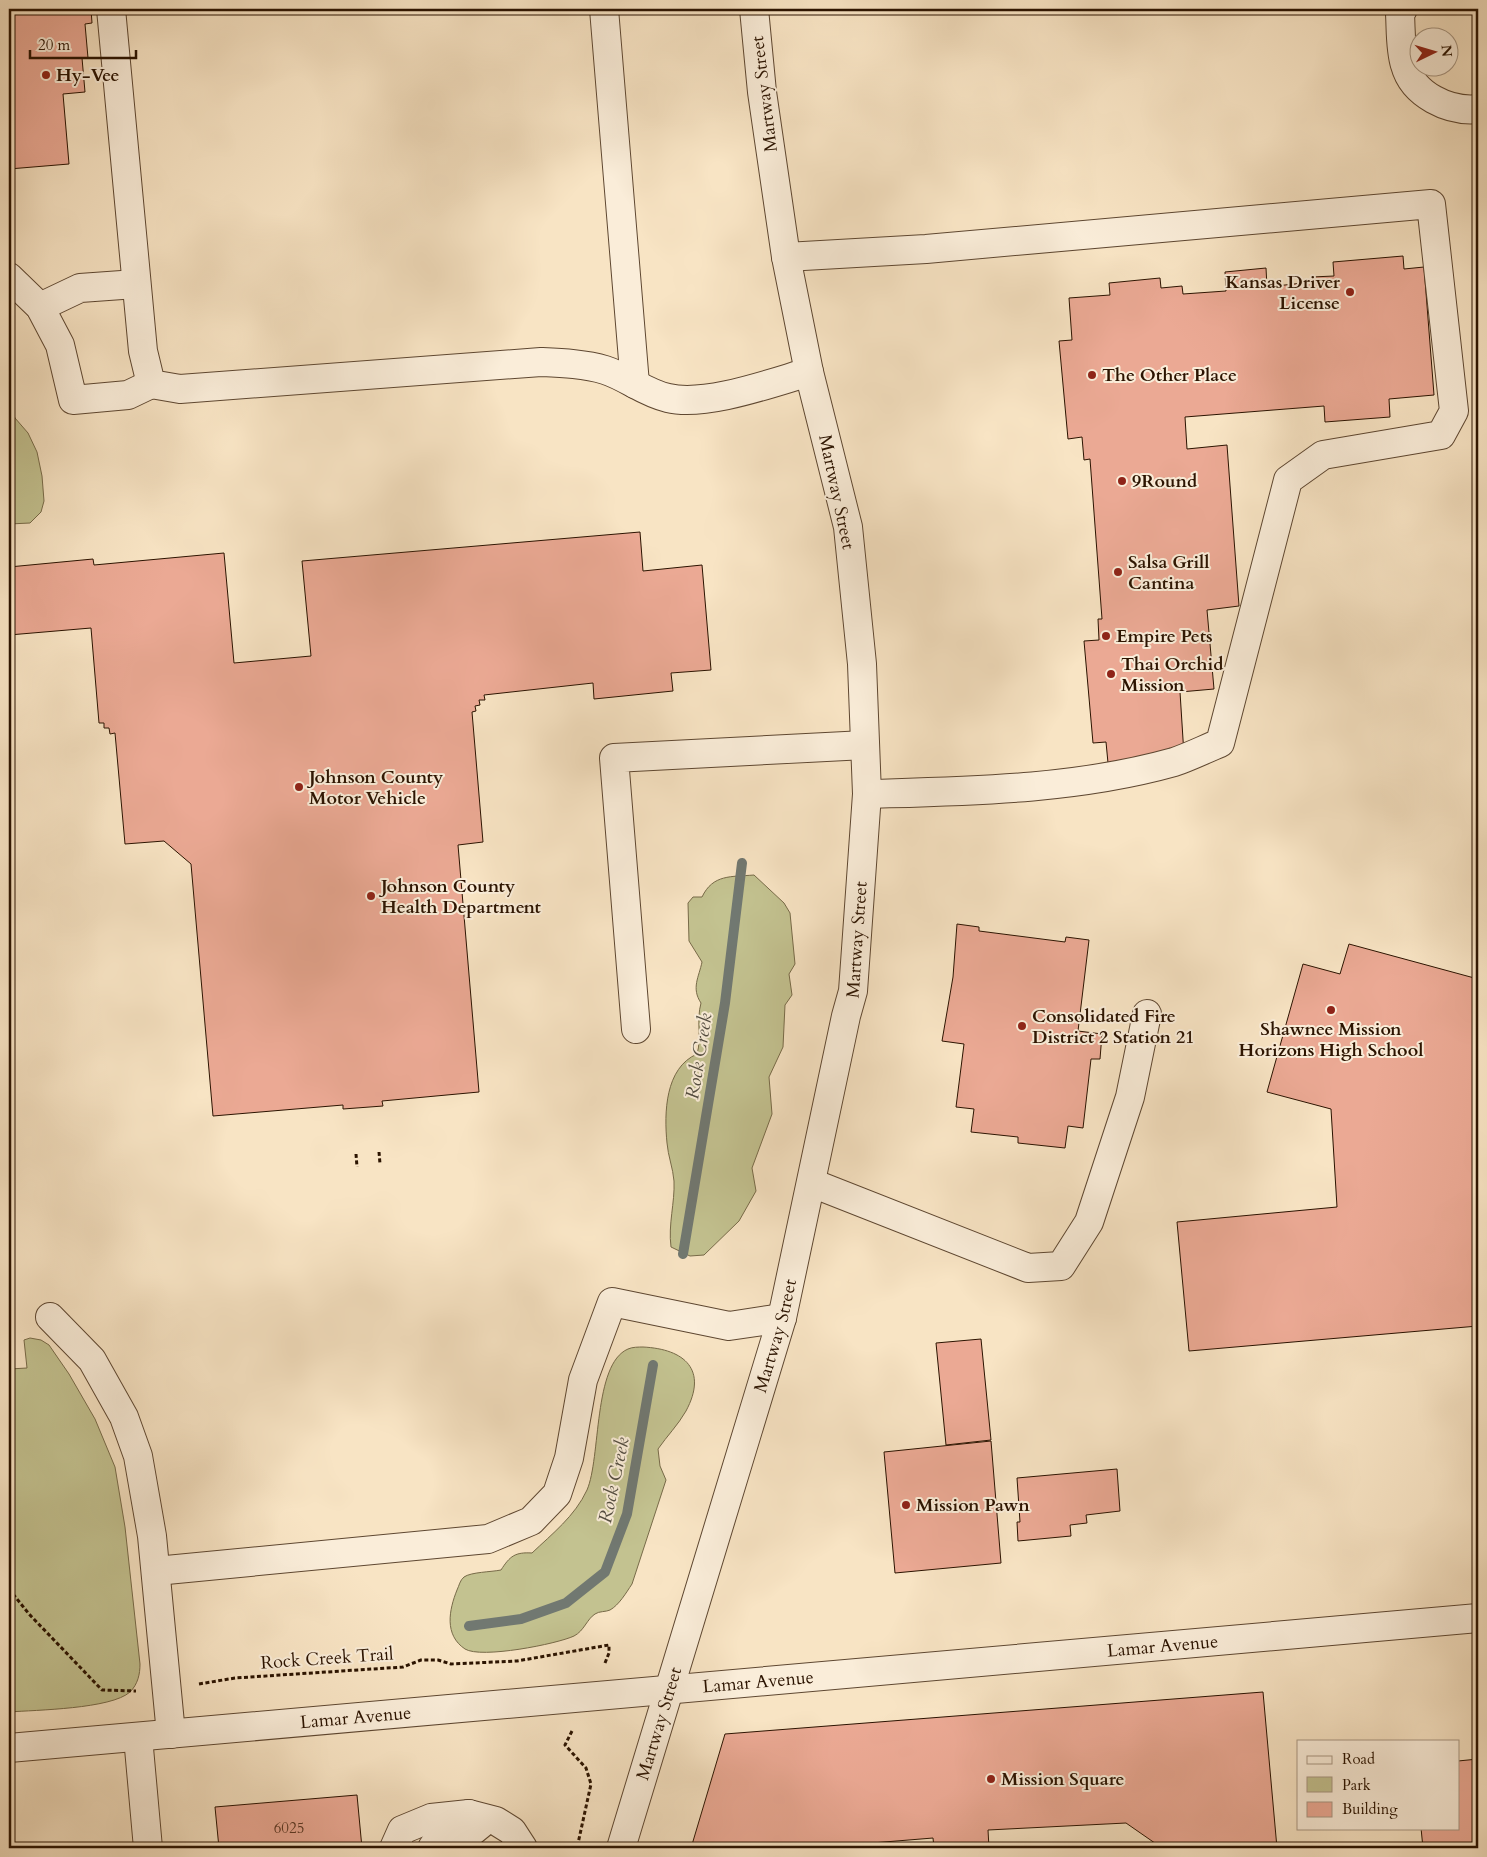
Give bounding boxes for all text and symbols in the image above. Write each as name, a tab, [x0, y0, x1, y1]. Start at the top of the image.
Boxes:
scale bar	[30, 28, 136, 60]
north arrow	[1410, 28, 1460, 78]
street label: Martway Street	[745, 34, 784, 153]
text: 20 m	[38, 35, 70, 55]
text: N	[1436, 44, 1456, 58]
place label: Hy-Vee	[56, 63, 119, 88]
marker: Hy-Vee	[40, 69, 52, 81]
place label: Kansas Driver License	[1225, 270, 1341, 316]
marker: Kansas Driver License	[1344, 286, 1356, 298]
place label: The Other Place	[1102, 363, 1237, 388]
marker: The Other Place	[1086, 369, 1098, 381]
street label: Martway Street	[812, 432, 861, 552]
place label: 9Round	[1132, 469, 1198, 494]
marker: 9Round	[1116, 475, 1128, 487]
place label: Salsa Grill Cantina	[1128, 550, 1210, 596]
marker: Salsa Grill Cantina	[1112, 566, 1124, 578]
place label: Empire Pets	[1116, 624, 1213, 649]
marker: Empire Pets	[1100, 630, 1112, 642]
place label: Thai Orchid Mission	[1121, 652, 1224, 698]
marker: Thai Orchid Mission	[1105, 668, 1117, 680]
place label: Johnson County Motor Vehicle	[306, 765, 444, 811]
marker: Johnson County Motor Vehicle	[293, 781, 305, 793]
place label: Johnson County Health Department	[378, 874, 542, 920]
street label: Martway Street	[841, 880, 874, 999]
marker: Johnson County Health Department	[365, 890, 377, 902]
place label: Consolidated Fire District 2 Station 21	[1032, 1004, 1194, 1050]
marker: Shawnee Mission Horizons High School	[1325, 1004, 1337, 1016]
water label: Rock Creek	[679, 1011, 719, 1101]
place label: Shawnee Mission Horizons High School	[1239, 1017, 1423, 1063]
marker: Consolidated Fire District 2 Station 21	[1016, 1020, 1028, 1032]
street label: Martway Street	[748, 1277, 803, 1396]
water label: Rock Creek	[592, 1434, 636, 1525]
place label: Mission Pawn	[916, 1493, 1030, 1518]
marker: Mission Pawn	[900, 1499, 912, 1511]
street label: Lamar Avenue	[1106, 1629, 1219, 1664]
street label: Rock Creek Trail	[260, 1641, 395, 1676]
street label: Martway Street	[630, 1664, 688, 1783]
street label: Lamar Avenue	[701, 1665, 815, 1700]
street label: Lamar Avenue	[299, 1700, 412, 1735]
legend	[1297, 1740, 1460, 1830]
text: Road	[1342, 1749, 1375, 1769]
place label: Mission Square	[1001, 1767, 1124, 1792]
marker: Mission Square	[985, 1773, 997, 1785]
text: Park	[1342, 1775, 1371, 1795]
text: Building	[1342, 1799, 1398, 1819]
house number: 6025	[274, 1818, 304, 1838]

